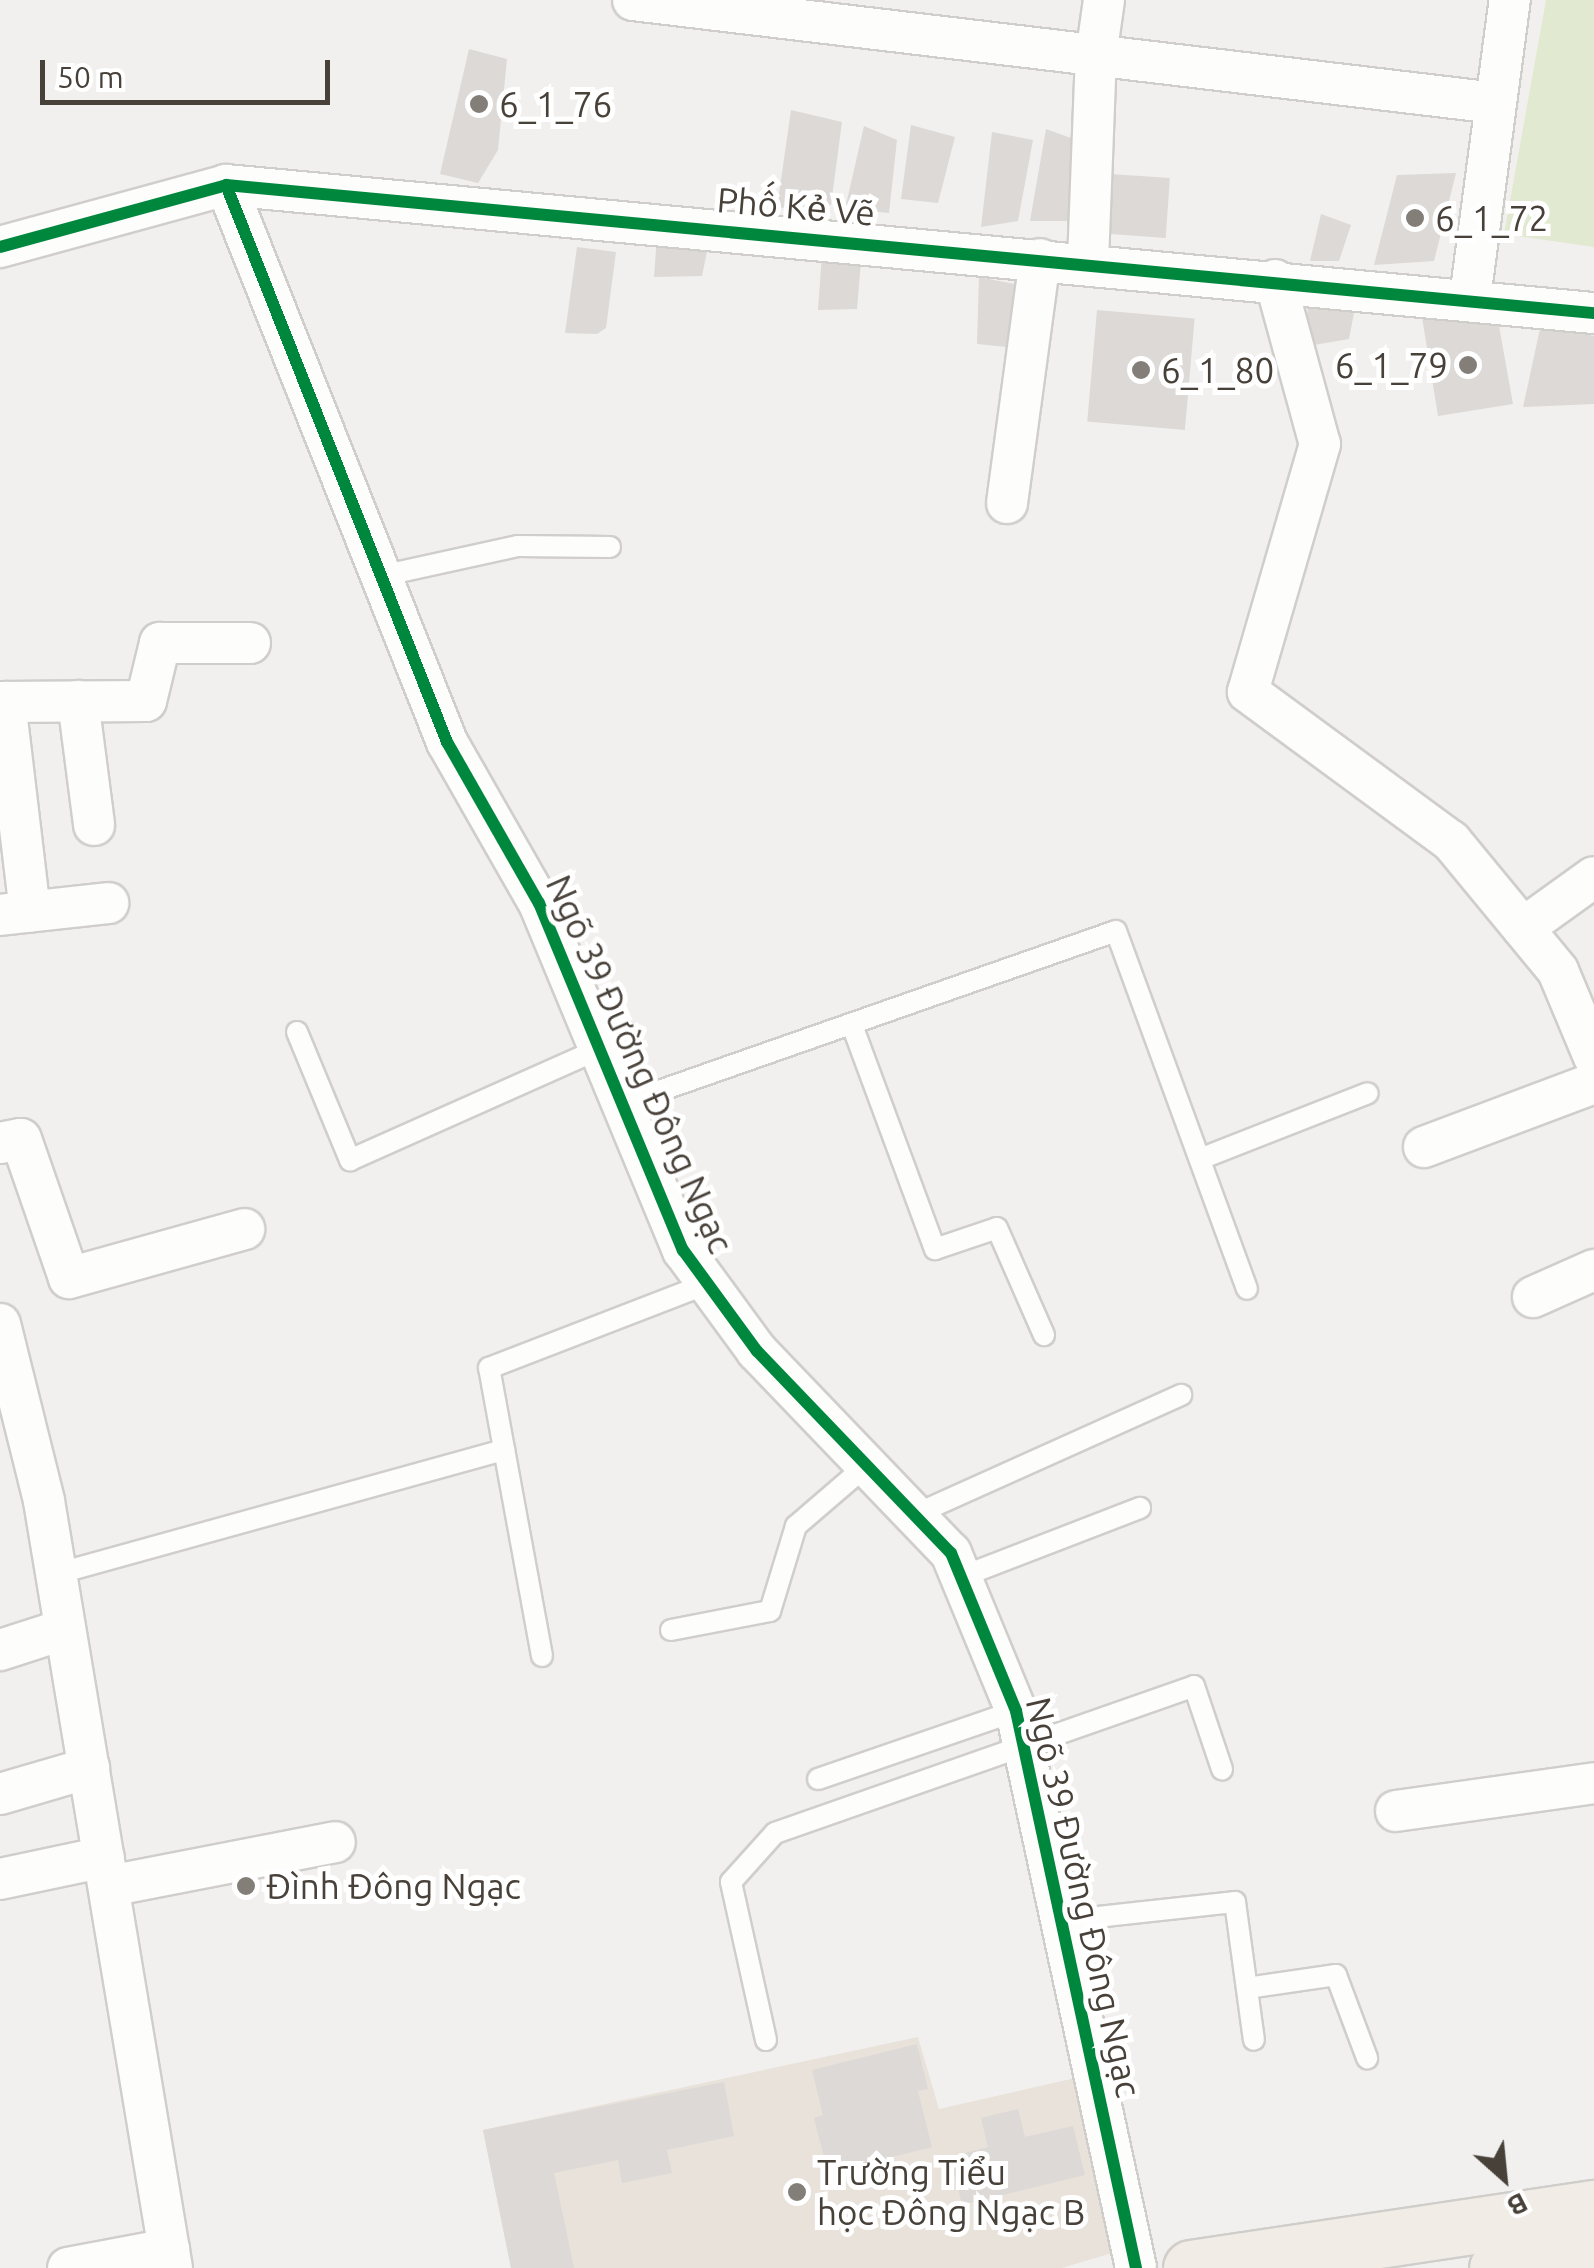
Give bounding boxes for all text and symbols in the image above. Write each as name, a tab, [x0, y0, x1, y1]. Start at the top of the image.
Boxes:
scale bar	[45, 40, 335, 102]
text: 50 m	[57, 60, 124, 94]
place label: 6_1_76	[499, 83, 612, 125]
marker: 6_1_76	[468, 93, 490, 115]
street label: Phố Kẻ Vẽ	[715, 178, 877, 234]
place label: 6_1_72	[1435, 197, 1548, 239]
marker: 6_1_72	[1404, 207, 1426, 229]
place label: 6_1_79	[1335, 344, 1448, 386]
place label: 6_1_80	[1161, 349, 1274, 391]
marker: 6_1_79	[1457, 354, 1479, 376]
marker: 6_1_80	[1130, 359, 1152, 381]
street label: Ngõ 39 Đường Đông Ngạc	[538, 869, 742, 1259]
street label: Ngõ 39 Đường Đông Ngạc	[1018, 1693, 1150, 2101]
place label: Đình Đông Ngạc	[266, 1865, 521, 1907]
marker: Đình Đông Ngạc	[235, 1875, 257, 1897]
north arrow	[1454, 2128, 1554, 2228]
place label: Trường Tiểu học Đông Ngạc B	[817, 2151, 1085, 2233]
marker: Trường Tiểu học Đông Ngạc B	[786, 2181, 808, 2203]
text: B	[1503, 2187, 1533, 2223]

